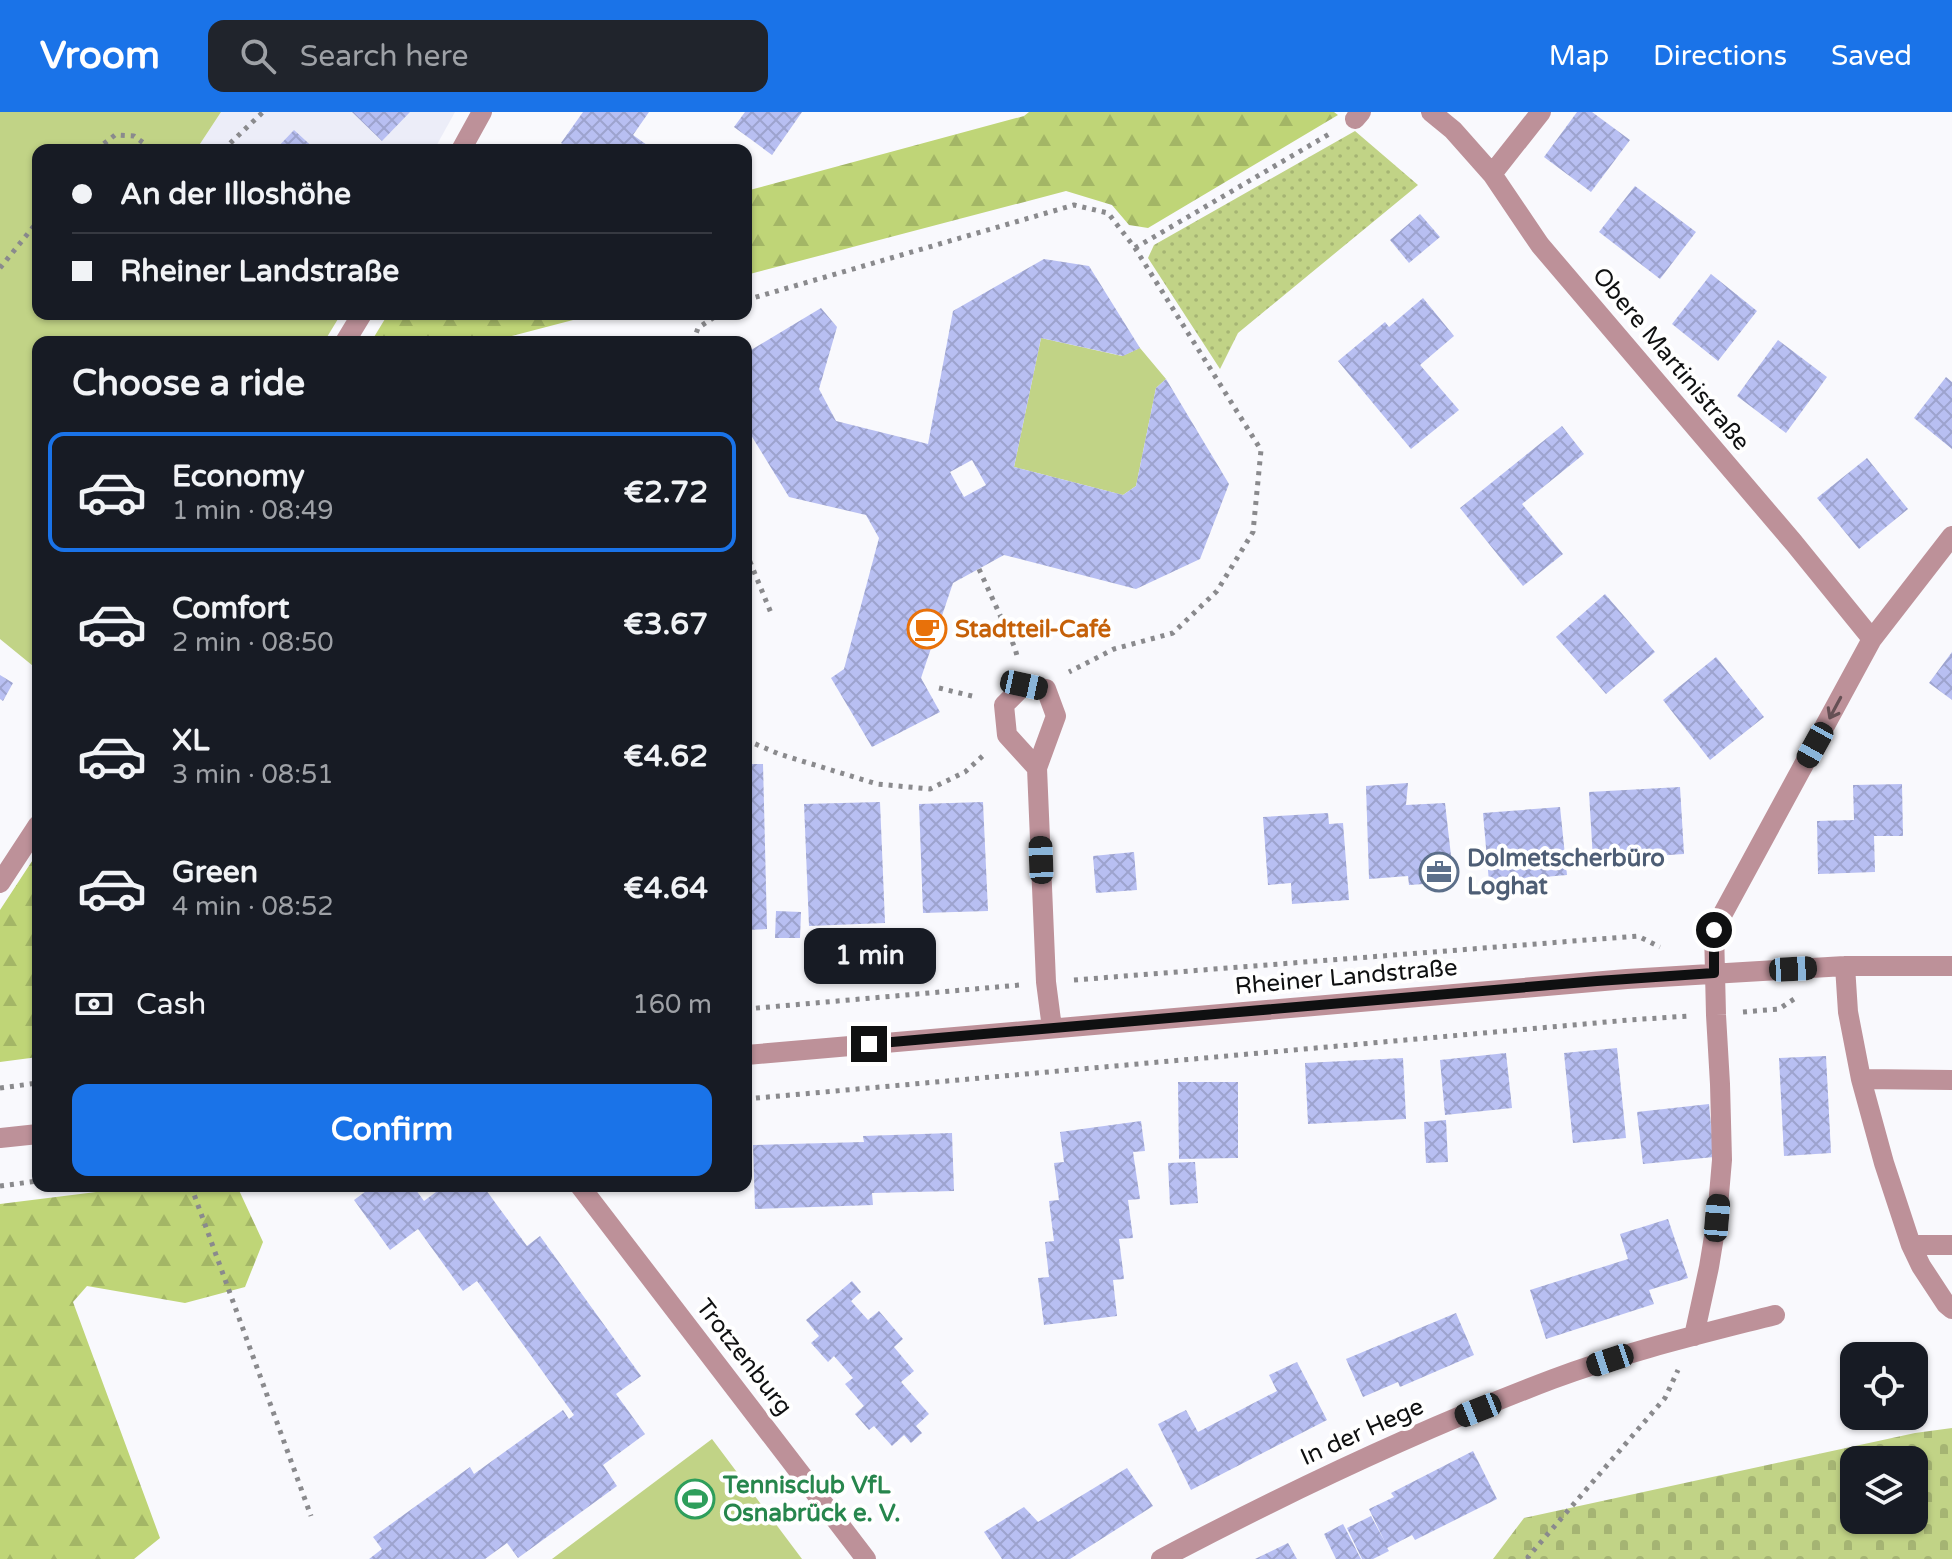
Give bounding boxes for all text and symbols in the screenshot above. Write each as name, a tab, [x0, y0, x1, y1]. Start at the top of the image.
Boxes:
search box	[208, 20, 768, 92]
text: Vroom	[40, 33, 160, 79]
icon: search	[236, 34, 280, 78]
text: Search here	[300, 38, 468, 75]
text: Map	[1549, 39, 1609, 73]
text: Directions	[1653, 39, 1787, 73]
text: Saved	[1831, 39, 1912, 73]
text: An der Illoshöhe	[120, 176, 351, 213]
text: Rheiner Landstraße	[120, 253, 399, 290]
street label: Obere Martinistraße	[1586, 262, 1756, 456]
text: Choose a ride	[72, 362, 305, 405]
icon: car	[76, 456, 148, 528]
text: Economy	[172, 458, 305, 495]
text: €2.72	[624, 474, 708, 511]
text: 1 min · 08:49	[172, 495, 334, 526]
icon: car	[76, 588, 148, 660]
text: Comfort	[172, 590, 290, 627]
text: €3.67	[623, 606, 708, 643]
cafe icon: Stadtteil-Café	[906, 608, 948, 650]
place label: Stadtteil-Café	[955, 615, 1111, 644]
text: 2 min · 08:50	[172, 627, 334, 658]
car	[998, 668, 1050, 702]
one-way arrow	[1827, 696, 1843, 719]
car	[1793, 718, 1837, 772]
icon: car	[76, 720, 148, 792]
text: XL	[172, 722, 209, 759]
text: €4.62	[623, 738, 708, 775]
text: 3 min · 08:51	[172, 759, 334, 790]
car	[1028, 836, 1054, 884]
place label: Dolmetscherbüro Loghat	[1467, 844, 1665, 901]
office icon: Dolmetscherbüro Loghat	[1418, 851, 1460, 893]
icon: car	[76, 852, 148, 924]
text: Green	[172, 854, 258, 891]
text: €4.64	[623, 870, 708, 907]
text: 4 min · 08:52	[172, 891, 334, 922]
route start	[1696, 912, 1732, 948]
callout: 1 min	[803, 928, 935, 984]
text: 1 min	[835, 940, 905, 971]
street label: Rheiner Landstraße	[1233, 953, 1459, 1001]
car	[1768, 956, 1818, 982]
icon: cash	[72, 982, 116, 1026]
text: Cash	[136, 986, 206, 1023]
text: 160 m	[632, 989, 712, 1020]
route end	[851, 1026, 887, 1062]
button: Confirm	[72, 1084, 712, 1176]
car	[1703, 1193, 1731, 1243]
street label: Trotzenburg	[690, 1293, 798, 1421]
car	[1583, 1341, 1637, 1379]
map controls	[1840, 1342, 1928, 1534]
button: locate	[1840, 1342, 1928, 1430]
car	[1451, 1390, 1505, 1430]
street label: In der Hege	[1296, 1392, 1428, 1472]
button: layers	[1840, 1446, 1928, 1534]
place label: Tennisclub VfL Osnabrück e. V.	[722, 1471, 900, 1528]
sports icon: Tennisclub VfL Osnabrück e. V.	[674, 1478, 716, 1520]

